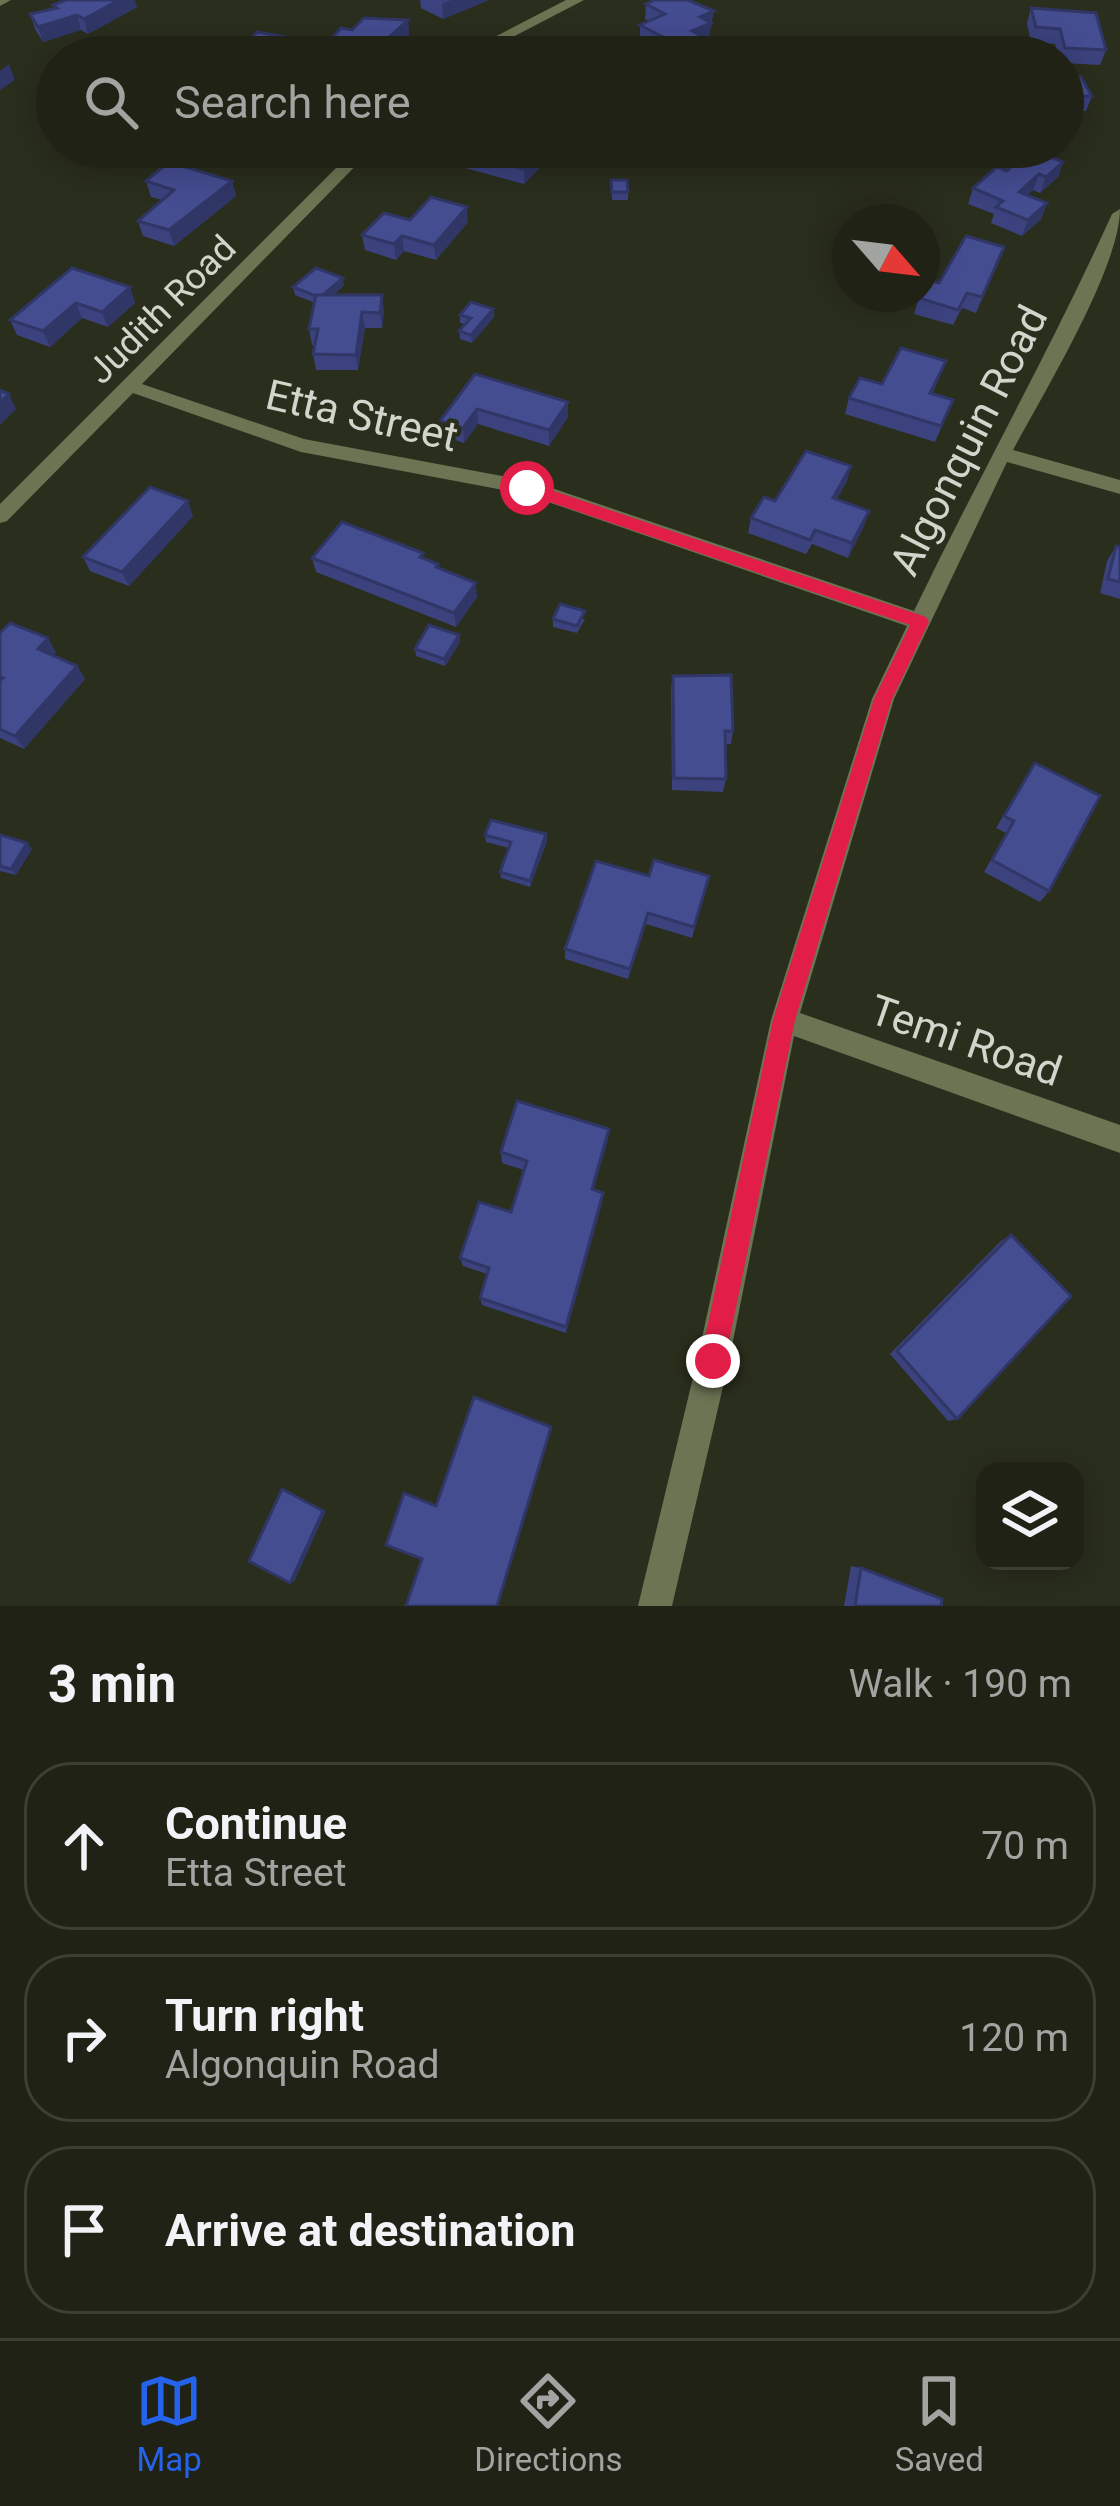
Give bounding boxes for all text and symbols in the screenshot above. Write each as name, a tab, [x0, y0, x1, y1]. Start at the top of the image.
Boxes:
search box	[36, 36, 1084, 168]
icon: search	[78, 69, 144, 135]
text: Search here	[174, 76, 411, 129]
north arrow	[832, 204, 940, 312]
street label: Judith Road	[79, 227, 244, 392]
street label: Algonquin Road	[880, 297, 1057, 583]
street label: Etta Street	[261, 370, 463, 461]
route start	[500, 461, 554, 515]
street label: Temi Road	[864, 985, 1068, 1096]
route end	[686, 1334, 740, 1388]
map controls	[976, 1462, 1084, 1570]
button: layers	[976, 1462, 1084, 1570]
text: 3 min	[48, 1655, 176, 1714]
text: Walk · 190 m	[848, 1661, 1072, 1707]
text: Continue	[165, 1797, 347, 1850]
icon: ahead	[51, 1813, 117, 1879]
text: 70 m	[981, 1823, 1069, 1869]
text: Etta Street	[165, 1850, 346, 1896]
text: Turn right	[165, 1989, 364, 2042]
icon: right	[51, 2005, 117, 2071]
text: 120 m	[959, 2015, 1069, 2061]
text: Algonquin Road	[165, 2042, 439, 2088]
icon: arrive	[51, 2197, 117, 2263]
text: Arrive at destination	[165, 2204, 576, 2257]
tab: Map	[136, 2368, 202, 2479]
tab: Directions	[474, 2368, 623, 2479]
tab: Saved	[895, 2368, 984, 2479]

